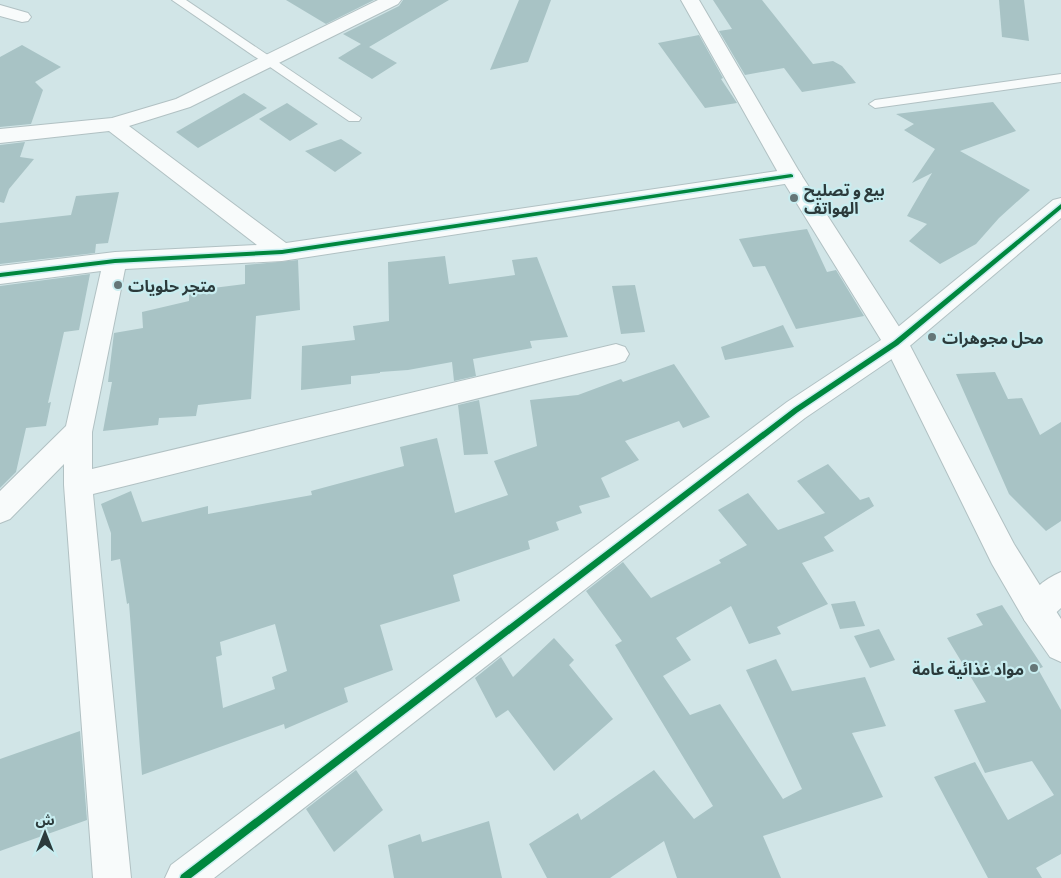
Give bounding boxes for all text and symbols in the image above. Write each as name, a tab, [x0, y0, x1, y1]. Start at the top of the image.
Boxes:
place label: بيع و تصليح الهواتف	[804, 180, 885, 218]
marker: بيع و تصليح الهواتف	[788, 192, 800, 204]
place label: متجر حلويات	[128, 276, 216, 296]
marker: متجر حلويات	[112, 279, 124, 291]
place label: محل مجوهرات	[942, 328, 1044, 348]
marker: محل مجوهرات	[926, 331, 938, 343]
place label: مواد غذائية عامة	[912, 659, 1024, 679]
marker: مواد غذائية عامة	[1028, 662, 1040, 674]
north arrow	[20, 808, 70, 858]
text: ش	[35, 811, 55, 828]

